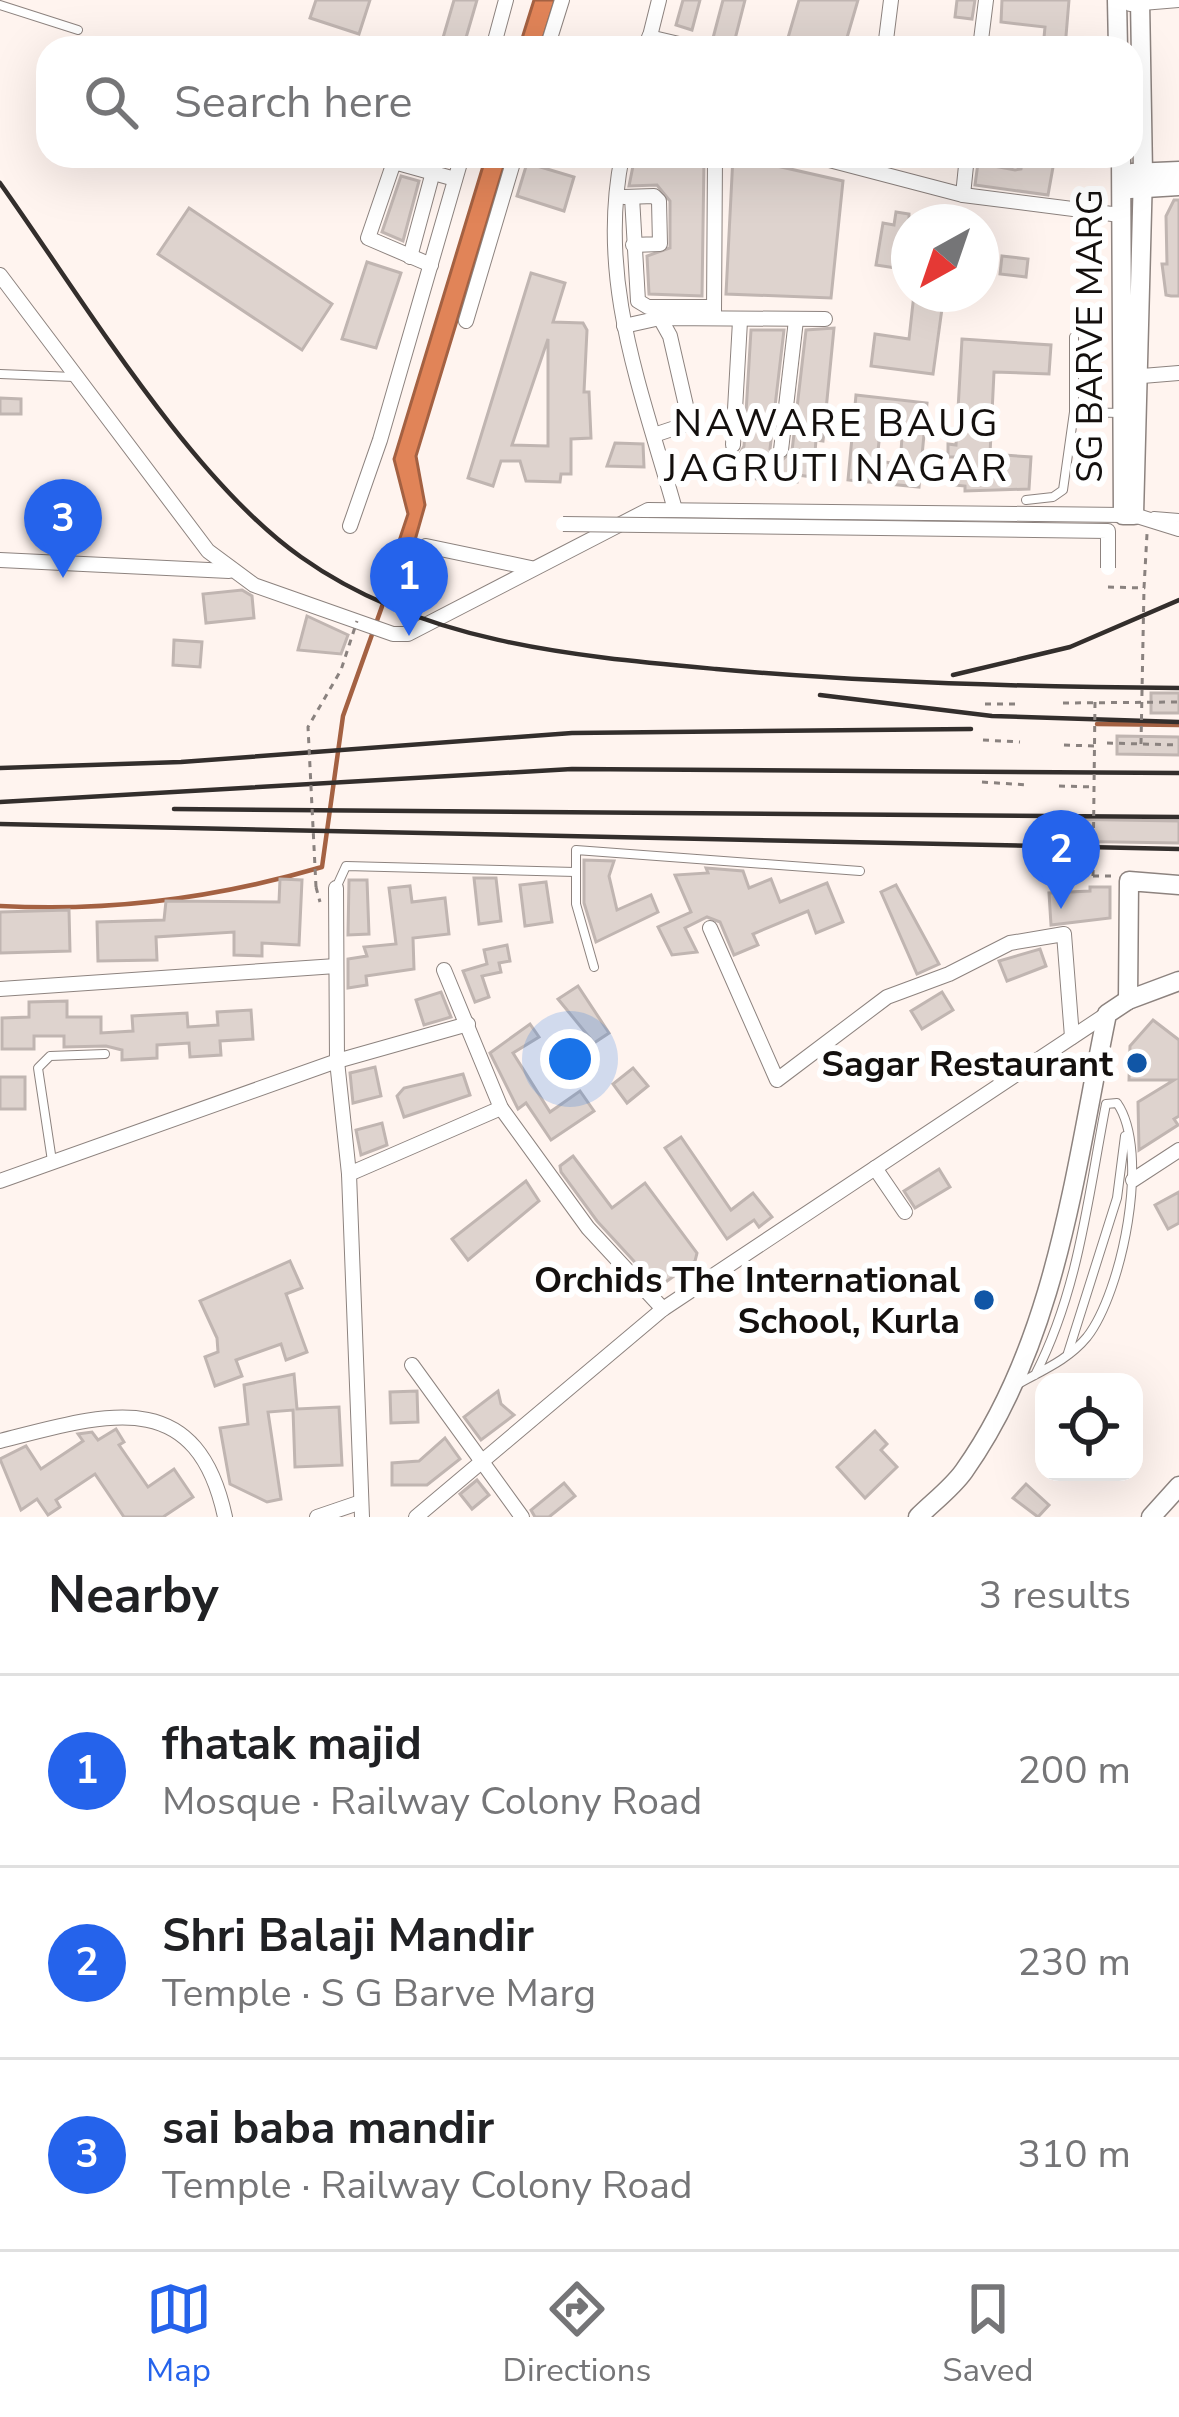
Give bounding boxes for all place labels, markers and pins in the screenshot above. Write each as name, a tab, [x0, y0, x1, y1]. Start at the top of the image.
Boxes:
pin: 3	[24, 479, 102, 578]
pin: 1	[370, 537, 448, 636]
pin: 2	[1022, 810, 1100, 909]
place label: Sagar Restaurant	[821, 1040, 1113, 1089]
marker: Sagar Restaurant	[1124, 1050, 1150, 1076]
place label: Orchids The International School, Kurla	[534, 1256, 961, 1346]
marker: Orchids The International School, Kurla	[971, 1287, 997, 1313]

